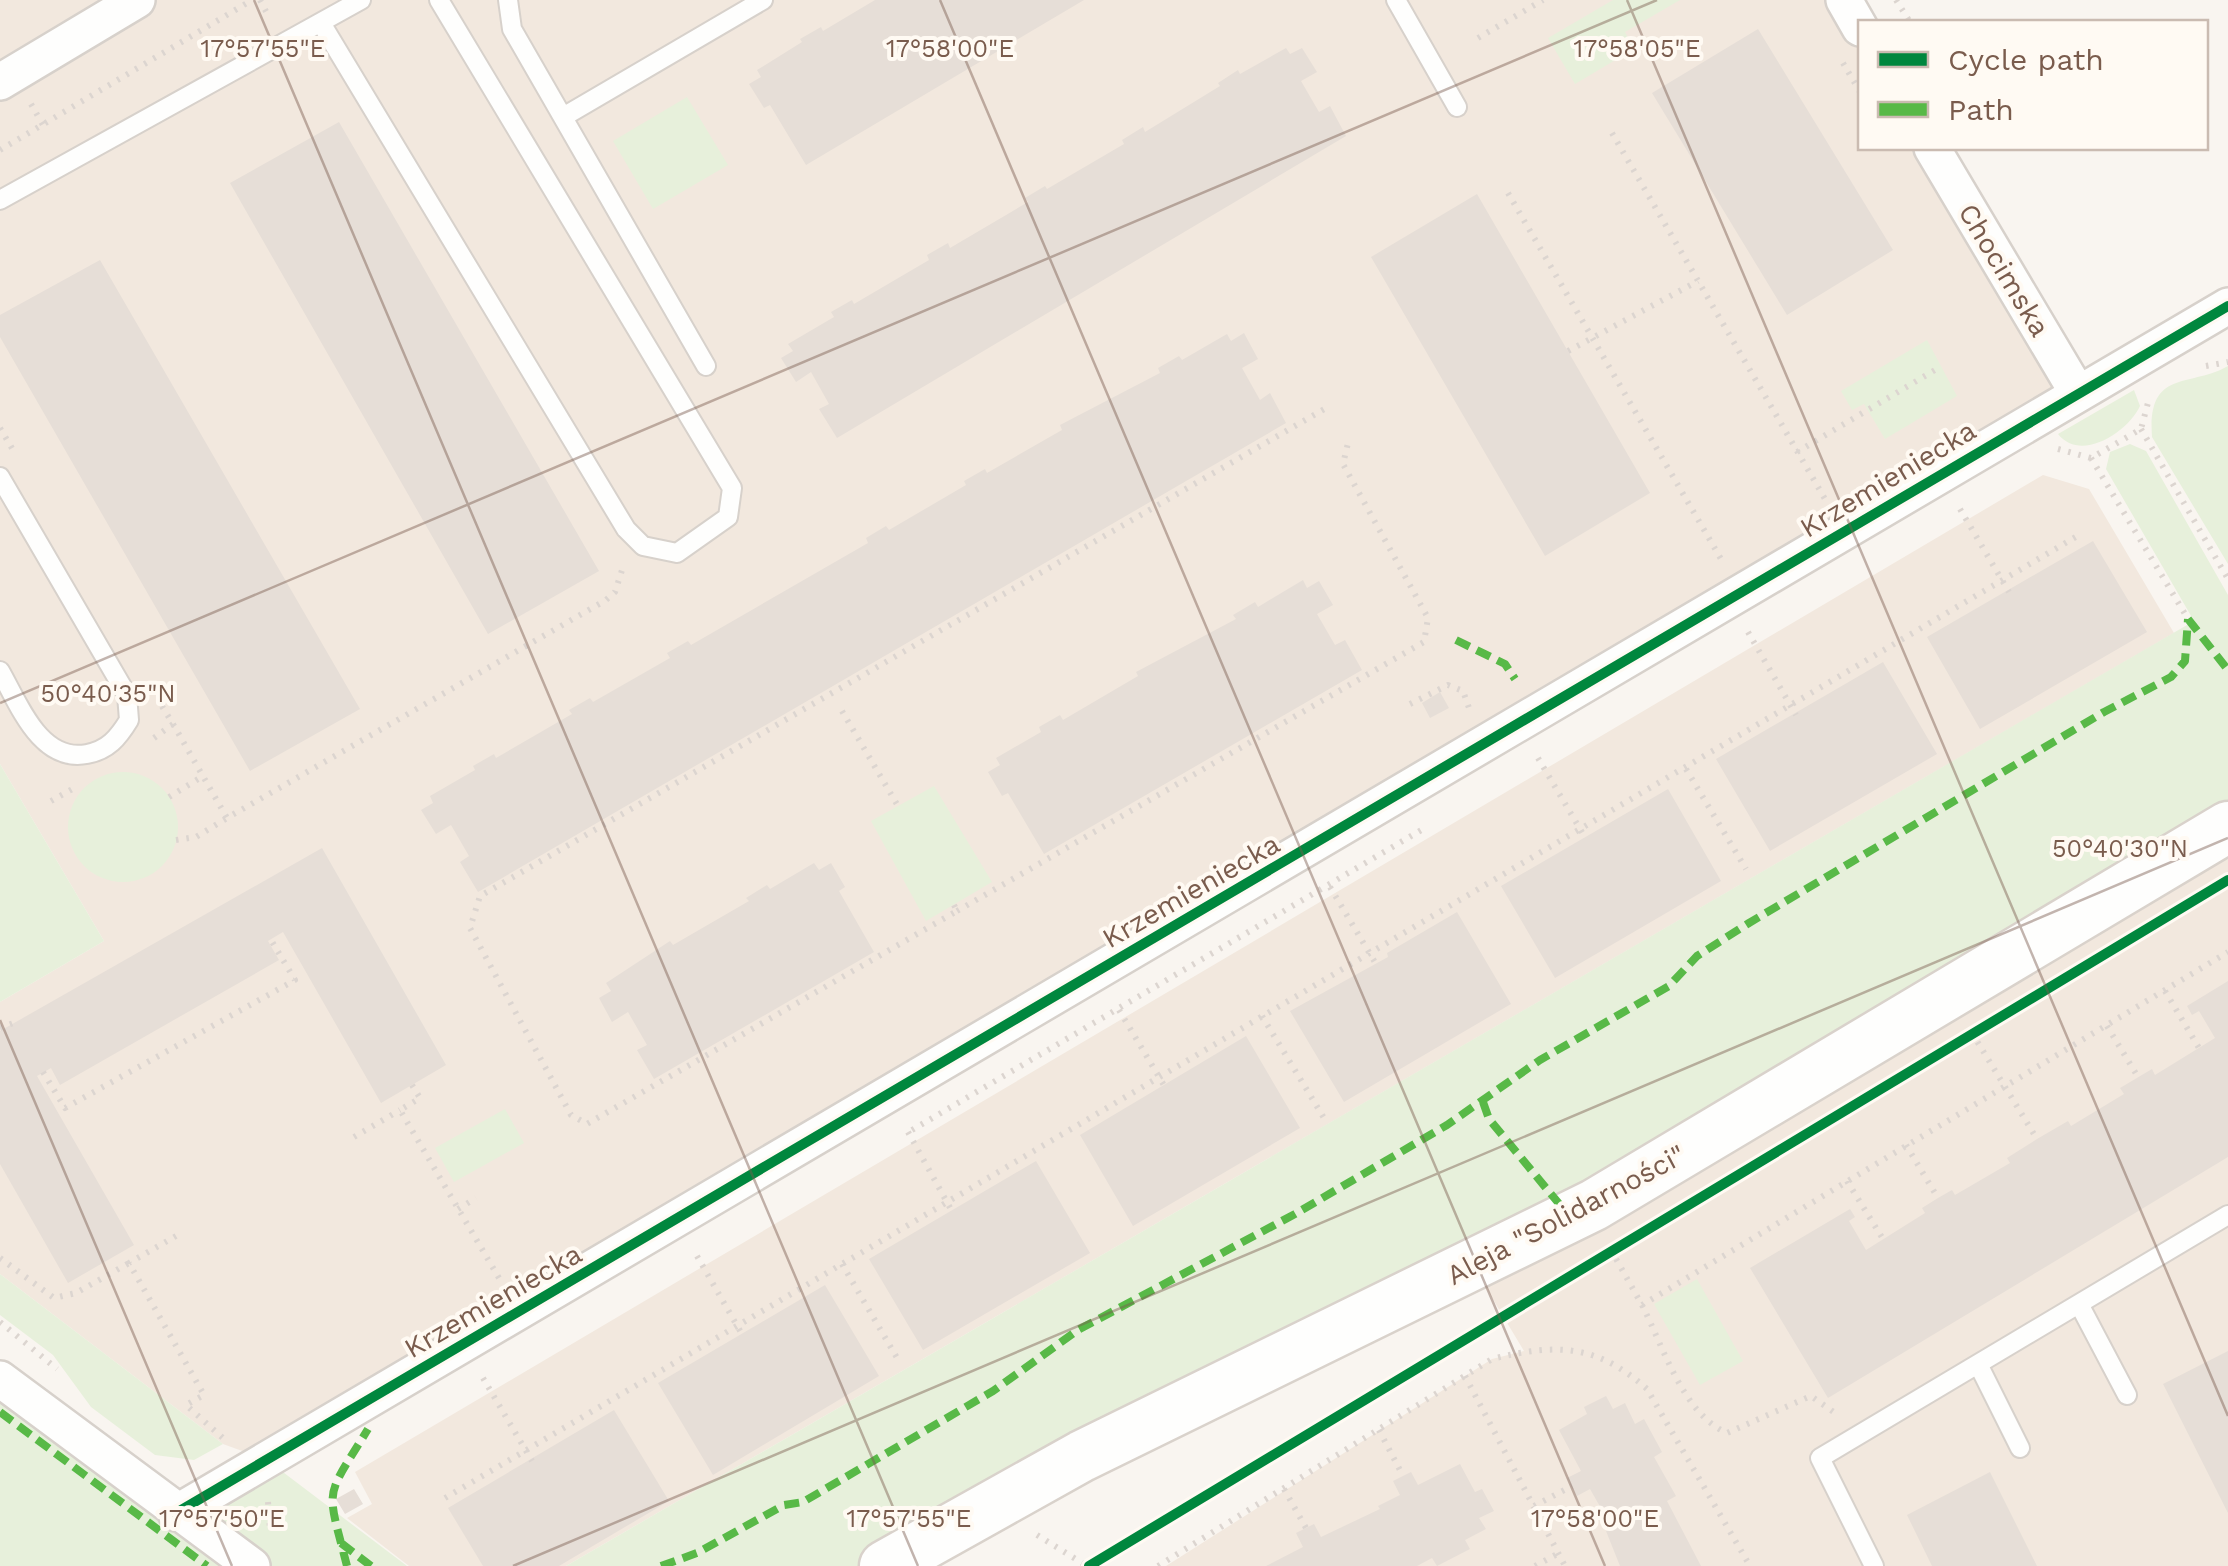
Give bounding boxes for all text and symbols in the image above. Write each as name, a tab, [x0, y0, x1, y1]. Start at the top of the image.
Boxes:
legend	[1858, 20, 2208, 150]
text: 17°57'55"E	[201, 34, 325, 63]
text: 17°58'00"E	[886, 34, 1014, 63]
text: 17°58'05"E	[1573, 34, 1701, 63]
text: Cycle path	[1948, 42, 2104, 77]
text: Path	[1948, 92, 2014, 127]
street label: Chocimska	[1951, 197, 2057, 343]
street label: Krzemieniecka	[1794, 414, 1982, 544]
text: 50°40'35"N	[40, 679, 176, 708]
street label: Krzemieniecka	[1097, 827, 1286, 955]
text: 50°40'30"N	[2052, 834, 2188, 863]
street label: Aleja "Solidarności"	[1441, 1138, 1691, 1292]
street label: Krzemieniecka	[399, 1237, 588, 1365]
text: 17°57'50"E	[159, 1504, 285, 1533]
text: 17°57'55"E	[847, 1504, 971, 1533]
text: 17°58'00"E	[1531, 1504, 1659, 1533]

